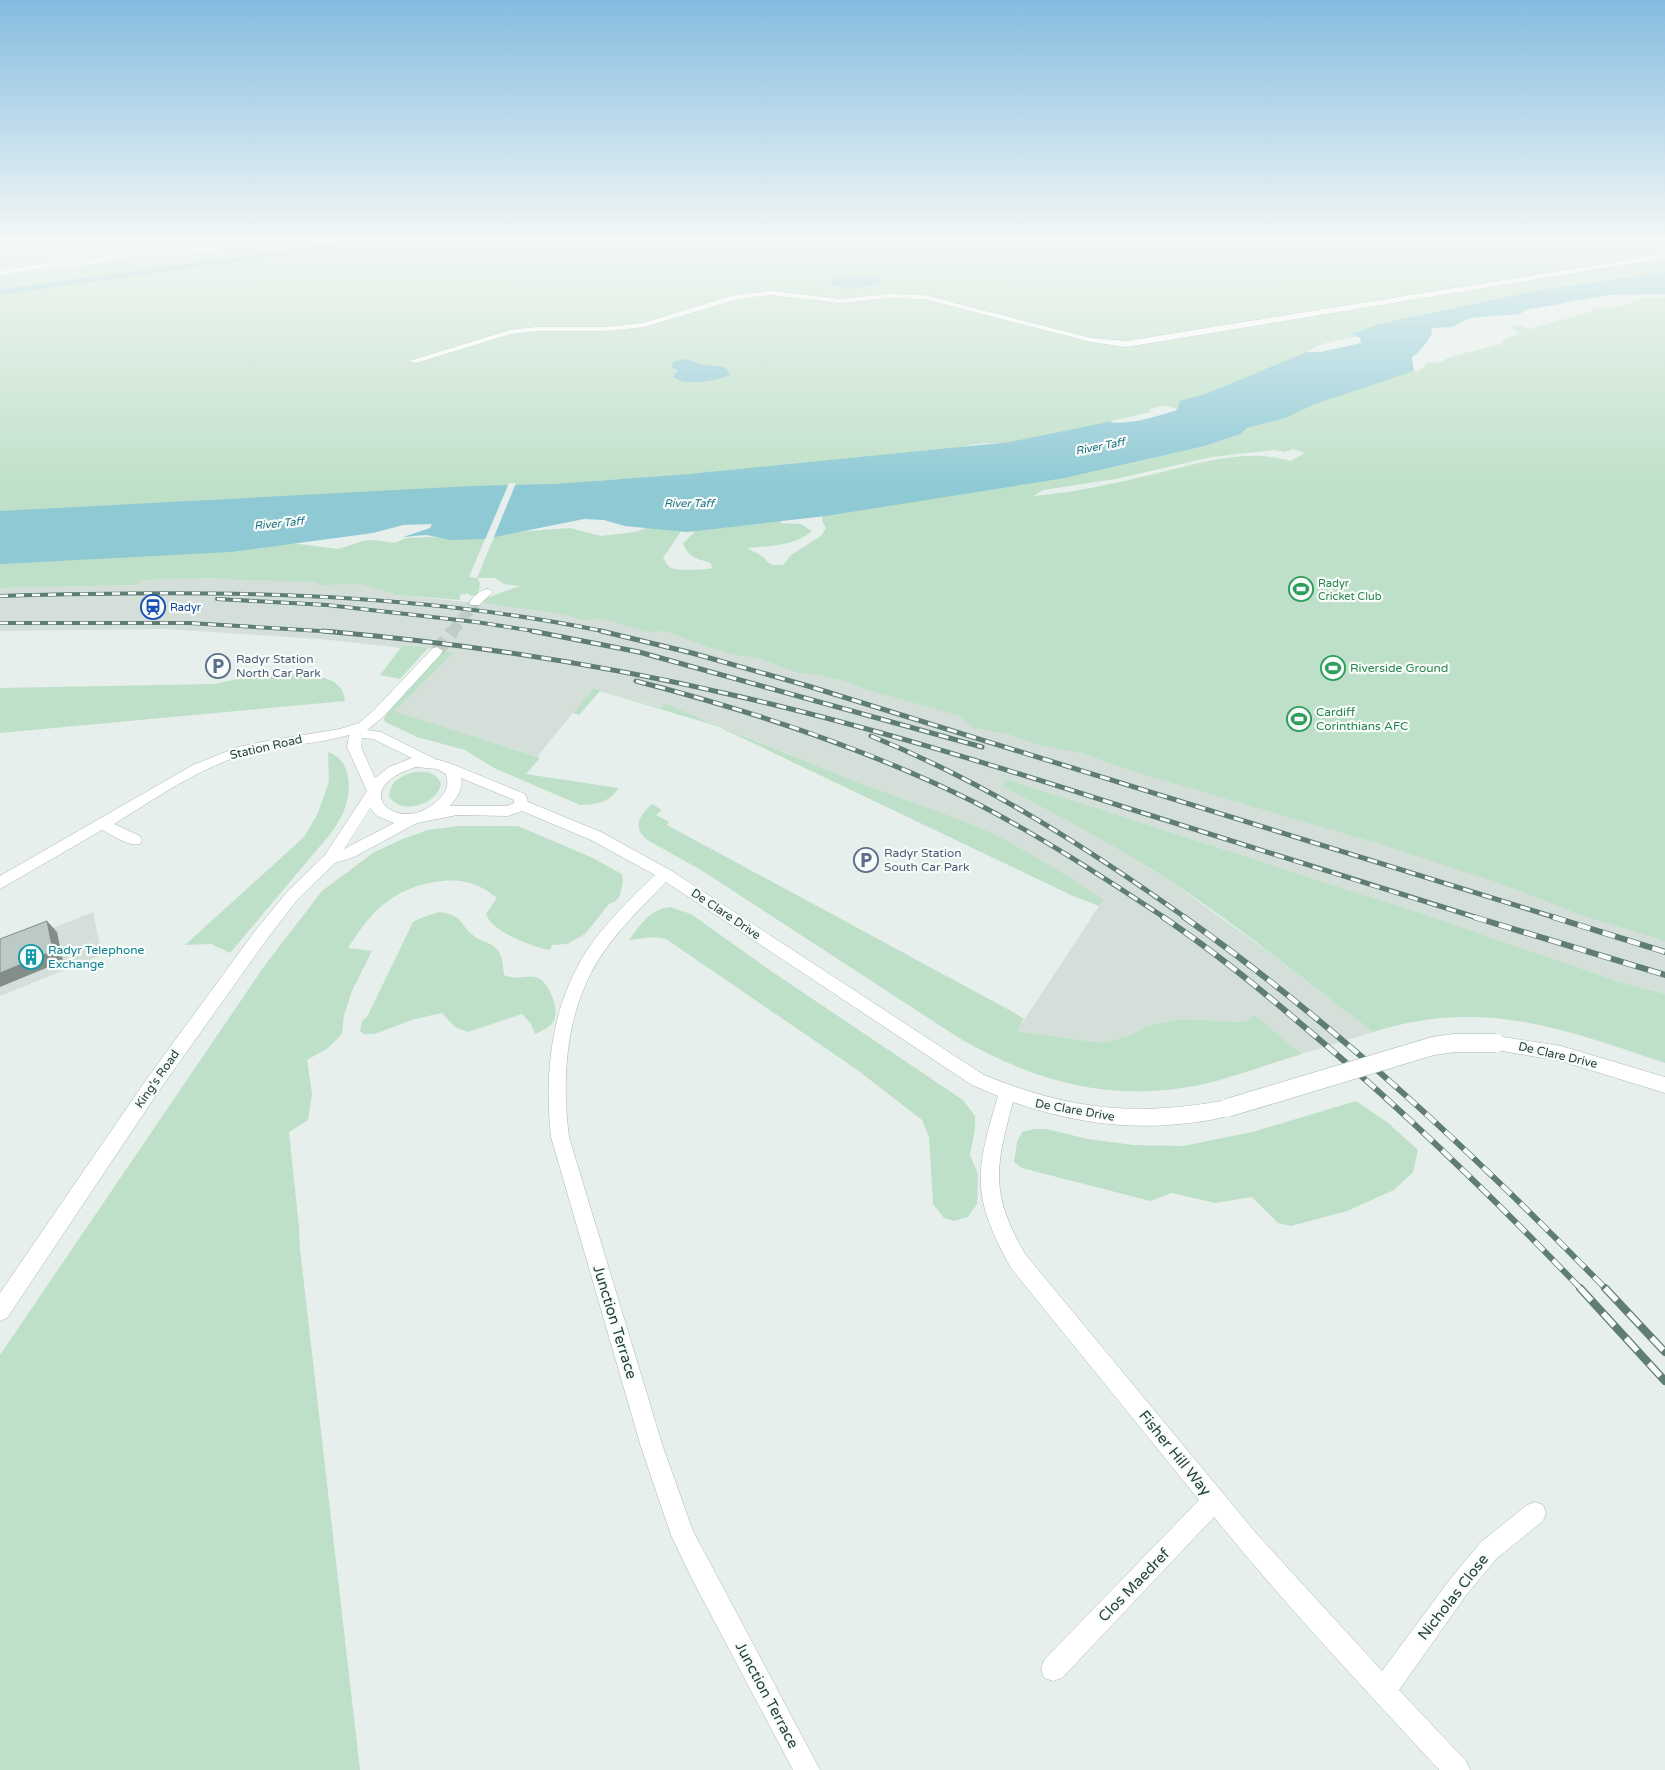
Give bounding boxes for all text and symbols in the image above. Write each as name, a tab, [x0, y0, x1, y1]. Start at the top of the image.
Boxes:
water label: River Taff	[1074, 435, 1128, 458]
water label: River Taff	[664, 497, 716, 510]
water label: River Taff	[254, 514, 307, 533]
sports icon: Radyr Cricket Club	[1288, 576, 1314, 602]
place label: Radyr Cricket Club	[1318, 577, 1382, 603]
station icon: Radyr	[140, 594, 166, 620]
place label: Radyr	[170, 601, 202, 614]
place label: Radyr Station North Car Park	[236, 652, 321, 680]
parking icon: Radyr Station North Car Park	[205, 653, 231, 679]
sports icon: Riverside Ground	[1320, 655, 1346, 681]
place label: Riverside Ground	[1350, 661, 1448, 675]
place label: Cardiff Corinthians AFC	[1316, 705, 1408, 733]
sports icon: Cardiff Corinthians AFC	[1286, 706, 1312, 732]
street label: Station Road	[228, 732, 304, 762]
place label: Radyr Station South Car Park	[884, 846, 970, 874]
parking icon: Radyr Station South Car Park	[853, 847, 879, 873]
street label: De Clare Drive	[689, 886, 764, 942]
place label: Radyr Telephone Exchange	[48, 943, 145, 971]
building icon: Radyr Telephone Exchange	[18, 944, 44, 970]
street label: De Clare Drive	[1517, 1039, 1599, 1071]
street label: King's Road	[132, 1047, 182, 1111]
street label: De Clare Drive	[1034, 1096, 1116, 1124]
street label: Junction Terrace	[589, 1263, 641, 1381]
street label: Fisher Hill Way	[1135, 1407, 1215, 1499]
street label: Clos Maedref	[1095, 1544, 1174, 1625]
street label: Nicholas Close	[1414, 1550, 1492, 1644]
street label: Junction Terrace	[731, 1639, 803, 1751]

